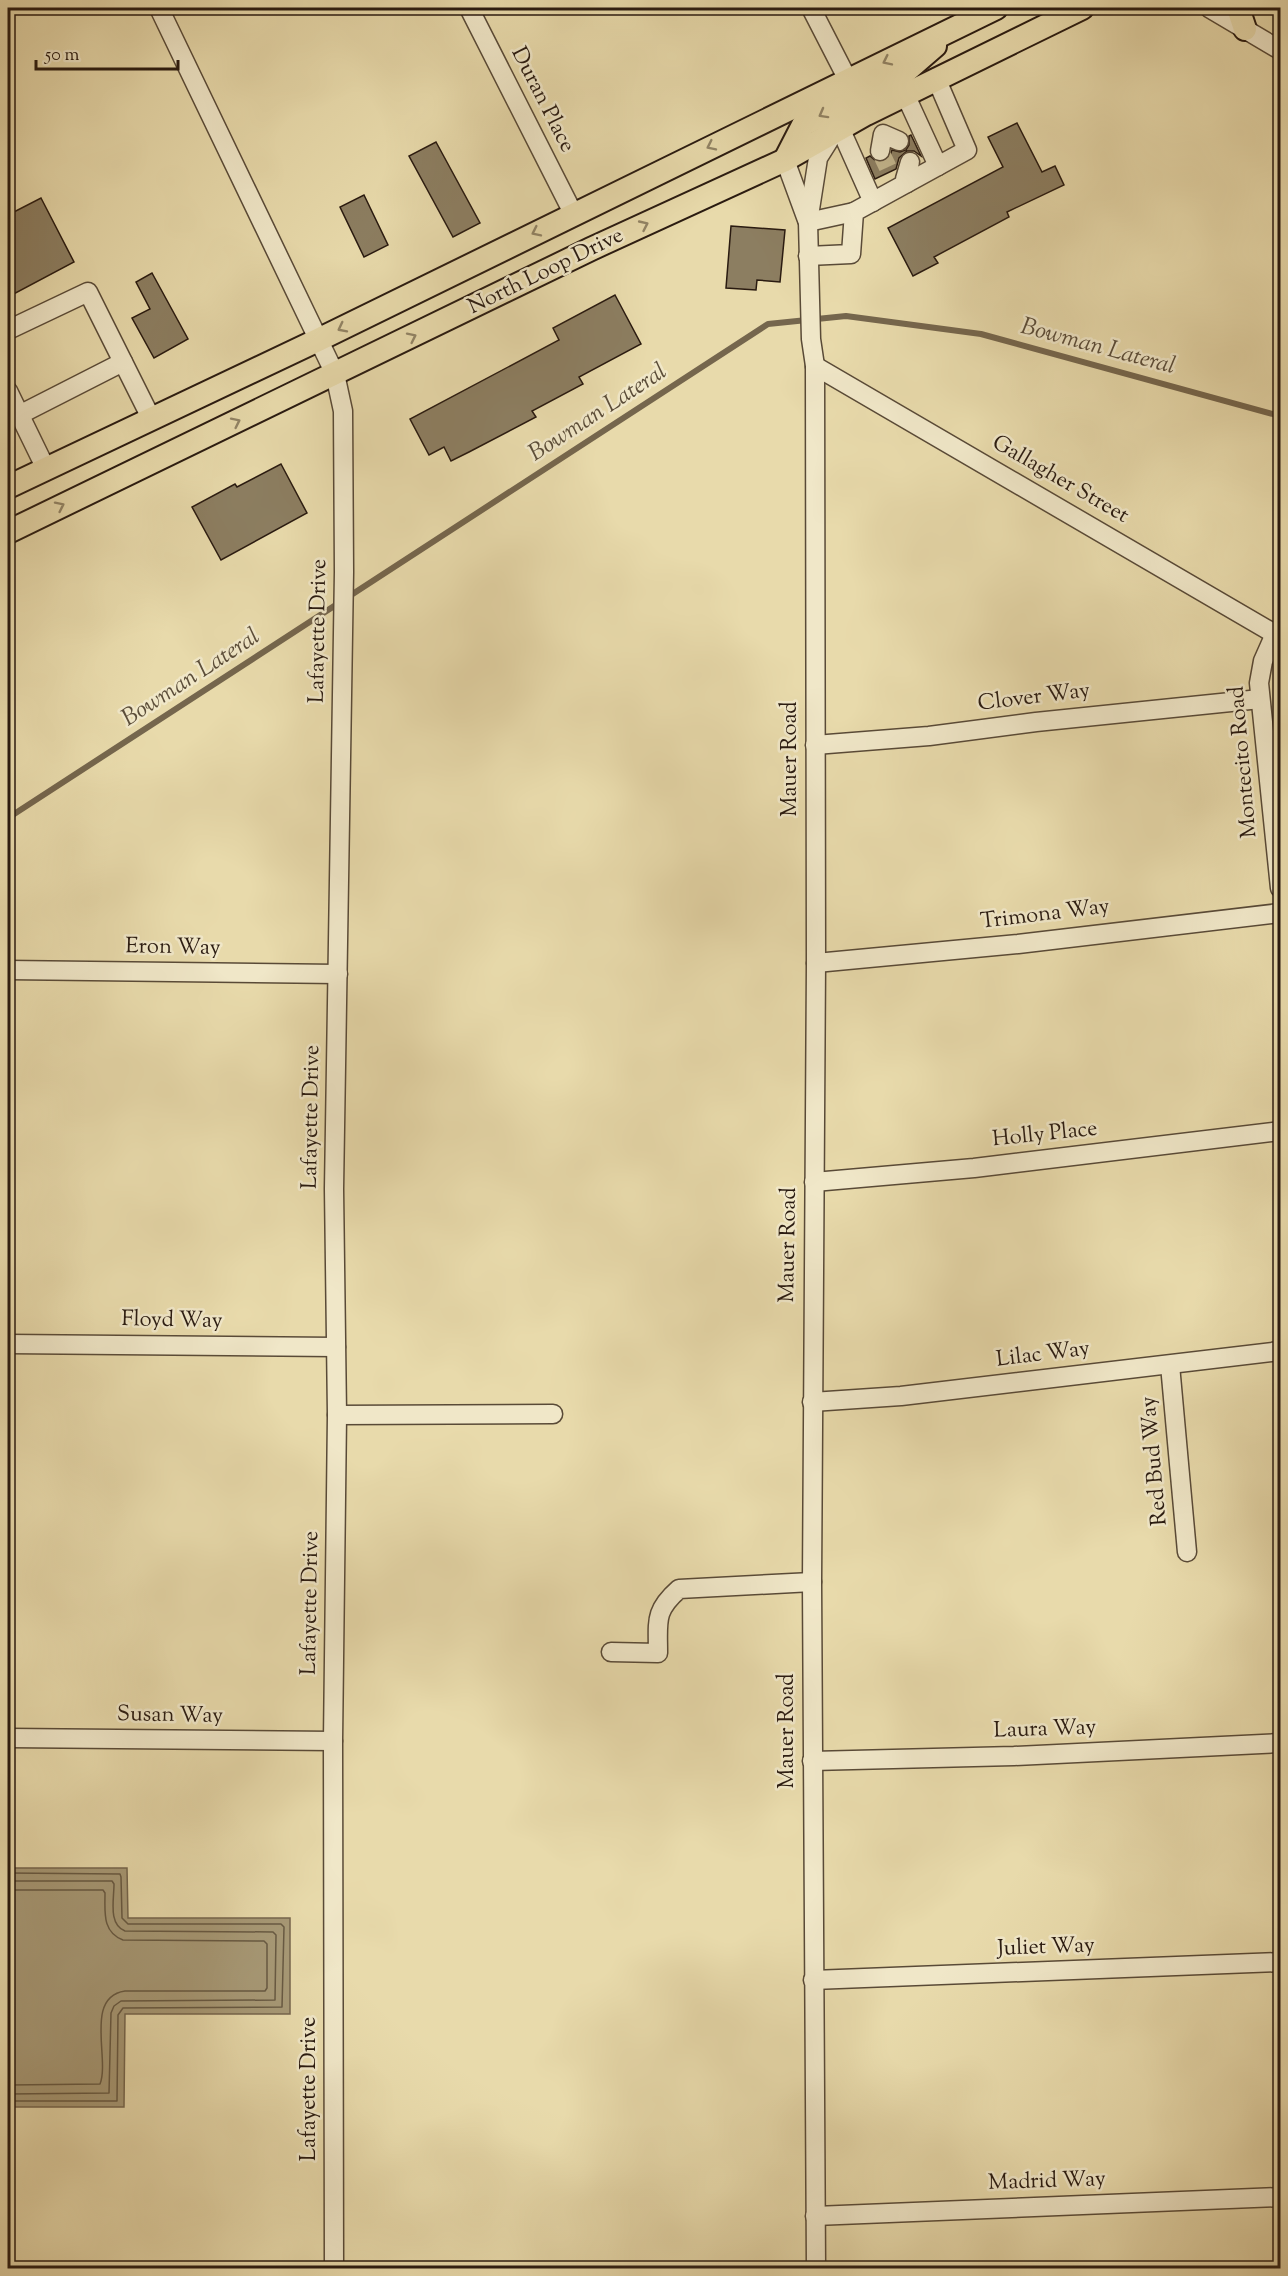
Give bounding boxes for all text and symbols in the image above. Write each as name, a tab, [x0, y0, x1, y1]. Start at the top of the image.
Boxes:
scale bar	[36, 33, 178, 71]
street label: Duran Place	[502, 42, 582, 158]
text: 50 m	[44, 43, 80, 69]
one-way arrow	[882, 54, 893, 66]
one-way arrow	[819, 107, 829, 118]
one-way arrow	[707, 139, 718, 151]
street label: North Loop Drive	[463, 220, 629, 324]
one-way arrow	[637, 220, 648, 232]
one-way arrow	[531, 224, 542, 236]
water label: Bowman Lateral	[1017, 310, 1179, 384]
one-way arrow	[338, 320, 349, 332]
one-way arrow	[405, 333, 416, 344]
water label: Bowman Lateral	[522, 355, 674, 471]
one-way arrow	[230, 417, 241, 429]
street label: Gallagher Street	[985, 428, 1135, 533]
one-way arrow	[54, 502, 65, 514]
street label: Lafayette Drive	[302, 559, 336, 703]
water label: Bowman Lateral	[115, 620, 267, 736]
street label: Clover Way	[976, 675, 1092, 721]
street label: Montecito Road	[1221, 685, 1267, 839]
street label: Mauer Road	[775, 701, 807, 817]
street label: Trimona Way	[979, 891, 1111, 939]
street label: Eron Way	[125, 931, 221, 965]
street label: Lafayette Drive	[295, 1045, 329, 1189]
street label: Holly Place	[991, 1114, 1099, 1156]
street label: Mauer Road	[772, 1187, 806, 1303]
street label: Floyd Way	[121, 1304, 223, 1338]
street label: Lilac Way	[994, 1333, 1092, 1377]
street label: Red Bud Way	[1133, 1395, 1177, 1527]
street label: Lafayette Drive	[294, 1531, 328, 1675]
street label: Mauer Road	[772, 1673, 804, 1789]
street label: Susan Way	[117, 1699, 223, 1733]
street label: Laura Way	[993, 1712, 1097, 1748]
street label: Juliet Way	[996, 1930, 1095, 1966]
street label: Lafayette Drive	[294, 2017, 326, 2161]
street label: Madrid Way	[988, 2164, 1106, 2200]

